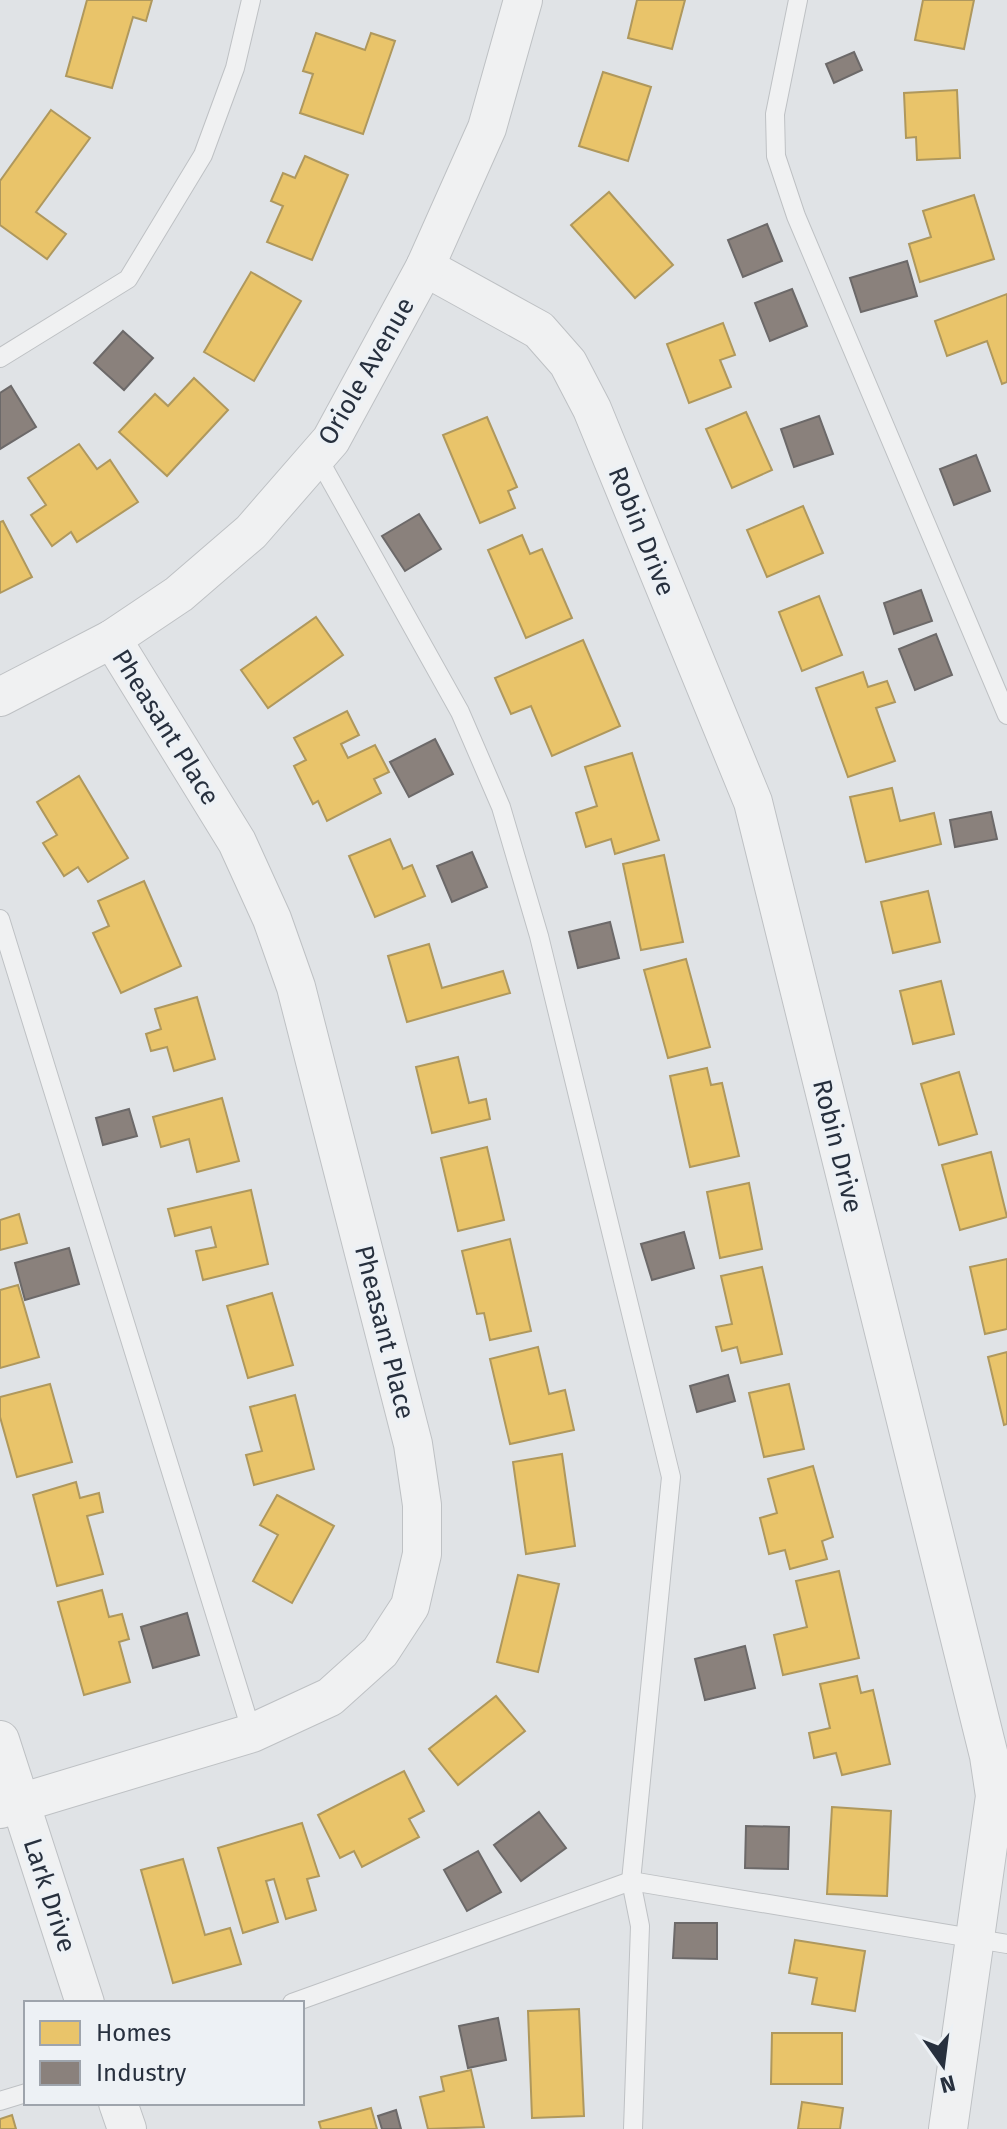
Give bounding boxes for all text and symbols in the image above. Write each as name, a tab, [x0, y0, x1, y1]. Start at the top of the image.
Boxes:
street label: Oriole Avenue	[312, 292, 421, 451]
street label: Robin Drive	[602, 462, 681, 600]
street label: Pheasant Place	[105, 644, 226, 811]
street label: Robin Drive	[806, 1076, 869, 1216]
street label: Pheasant Place	[348, 1242, 421, 1422]
street label: Lark Drive	[17, 1834, 83, 1956]
legend	[24, 2001, 304, 2105]
text: Homes	[96, 2019, 171, 2047]
north arrow	[903, 2025, 983, 2105]
text: Industry	[96, 2059, 187, 2087]
text: N	[937, 2069, 958, 2099]

